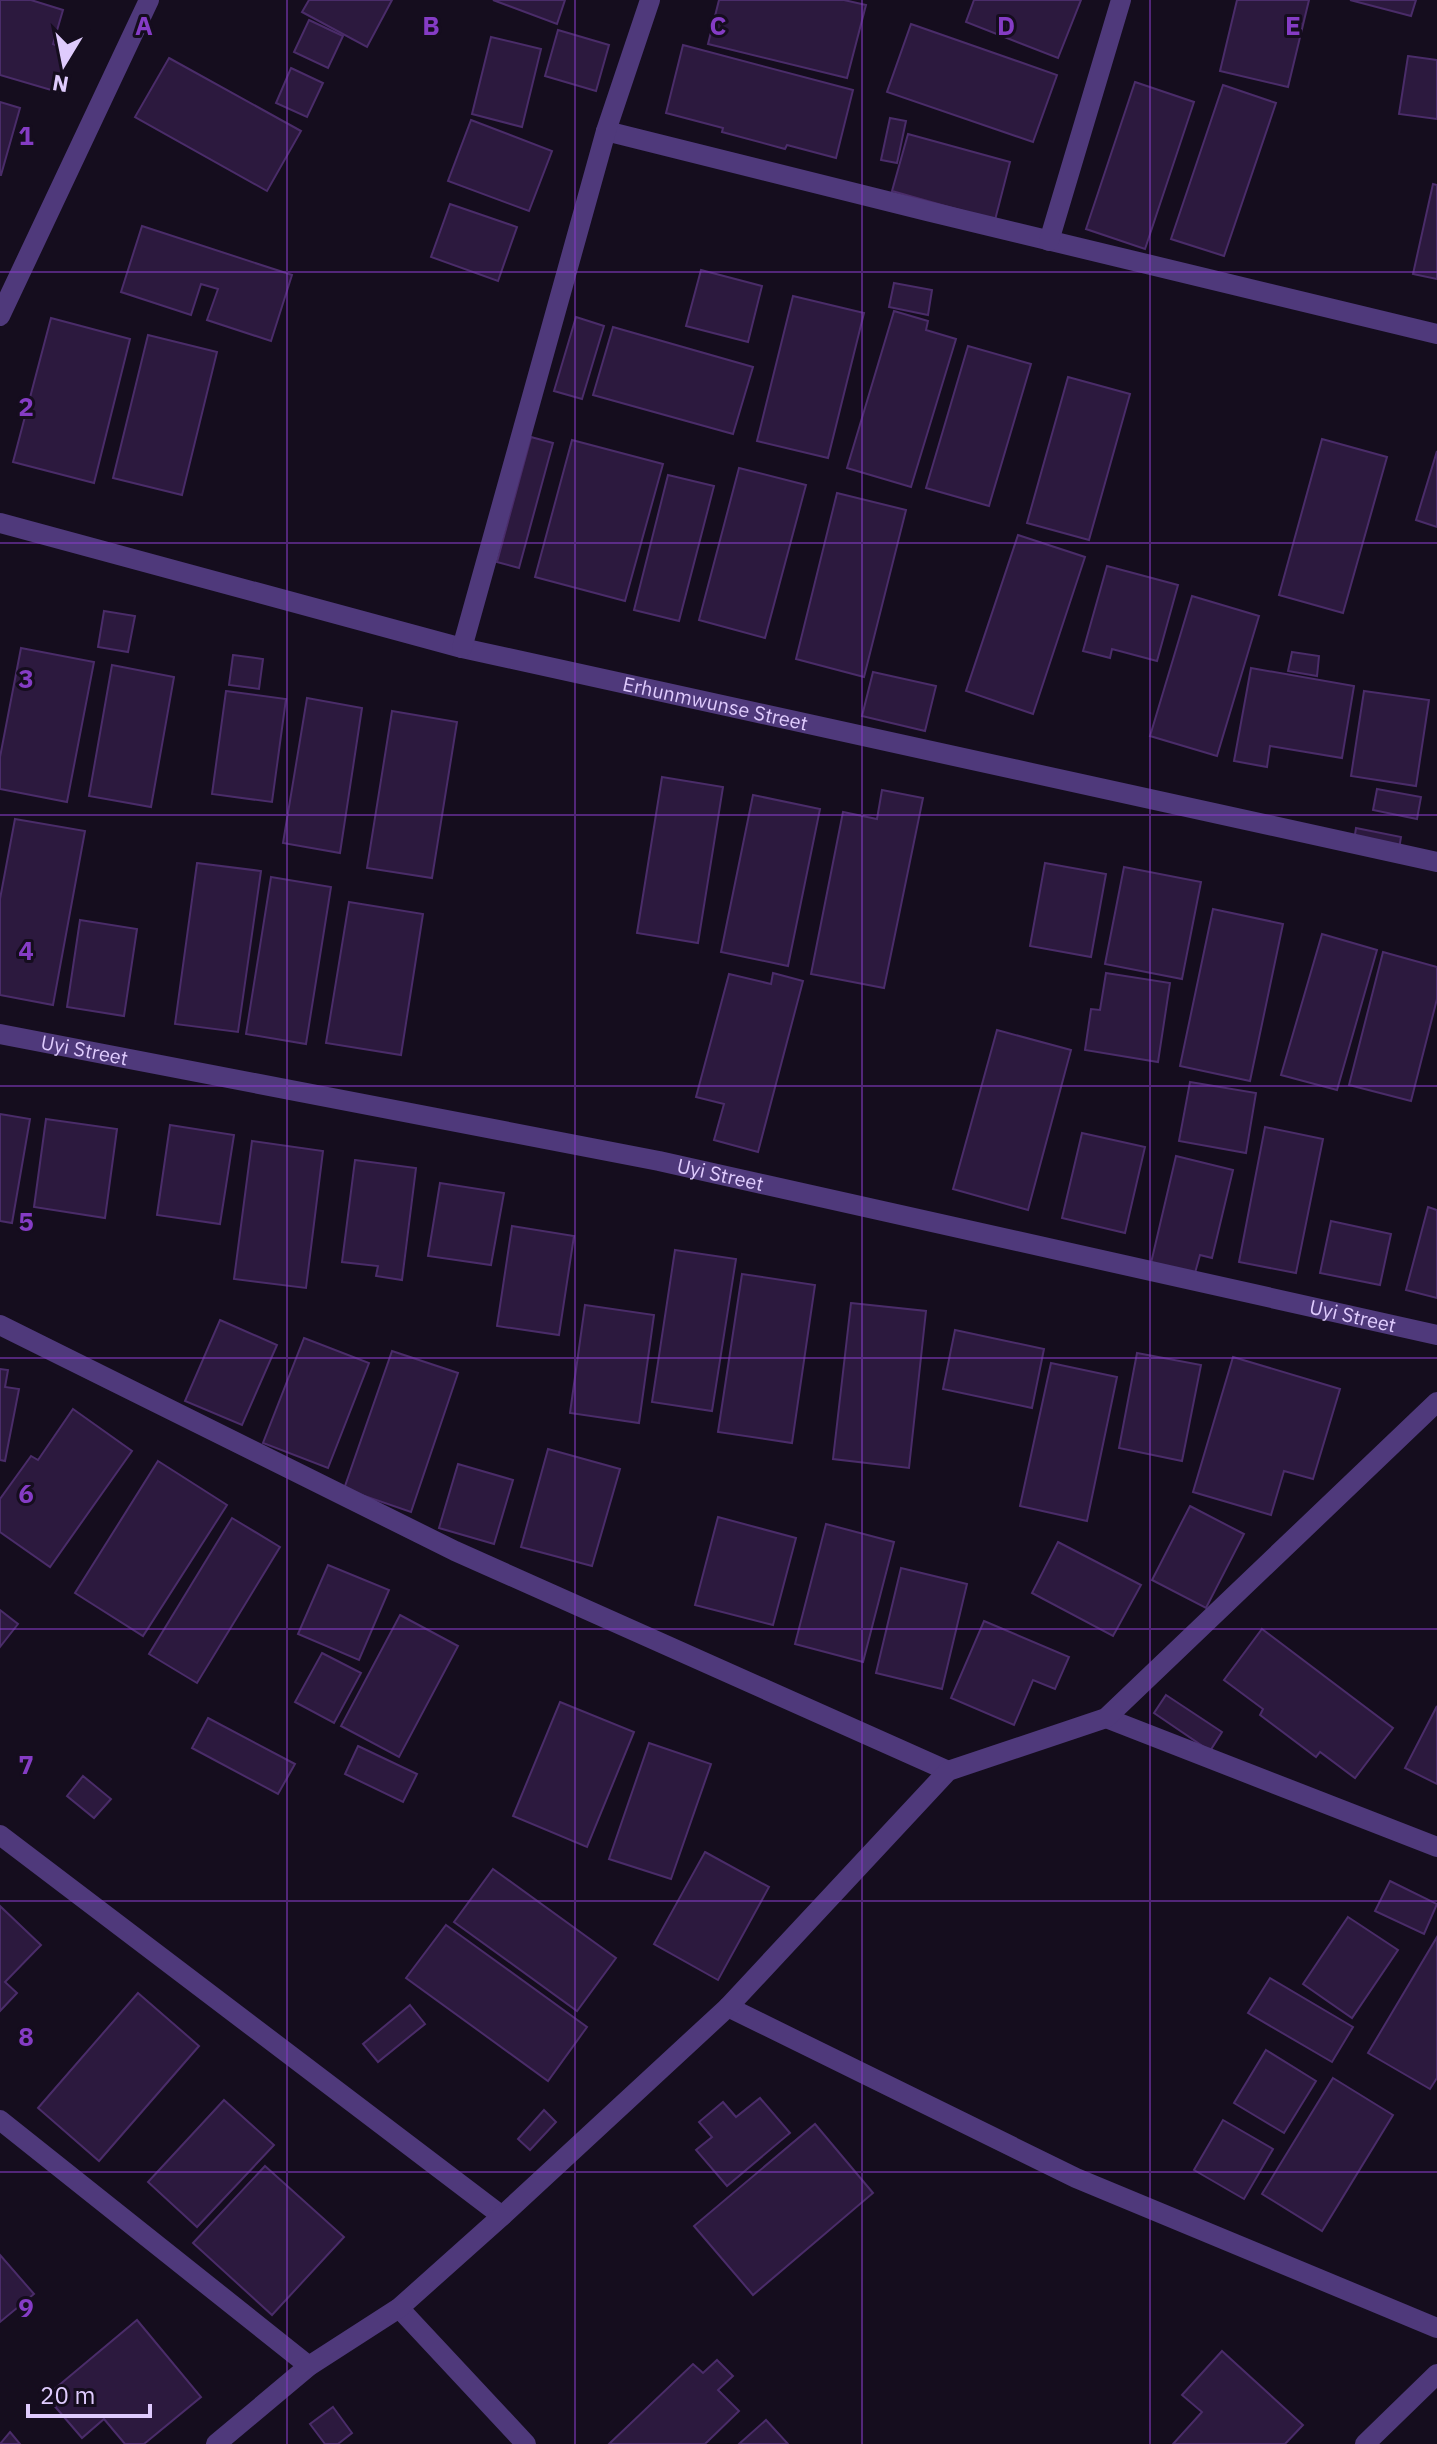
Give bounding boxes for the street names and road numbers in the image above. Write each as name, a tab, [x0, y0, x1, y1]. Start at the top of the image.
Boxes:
street label: Erhunmwunse Street	[620, 670, 811, 737]
street label: Uyi Street	[39, 1028, 130, 1071]
street label: Uyi Street	[674, 1151, 766, 1197]
street label: Uyi Street	[1307, 1293, 1399, 1338]

